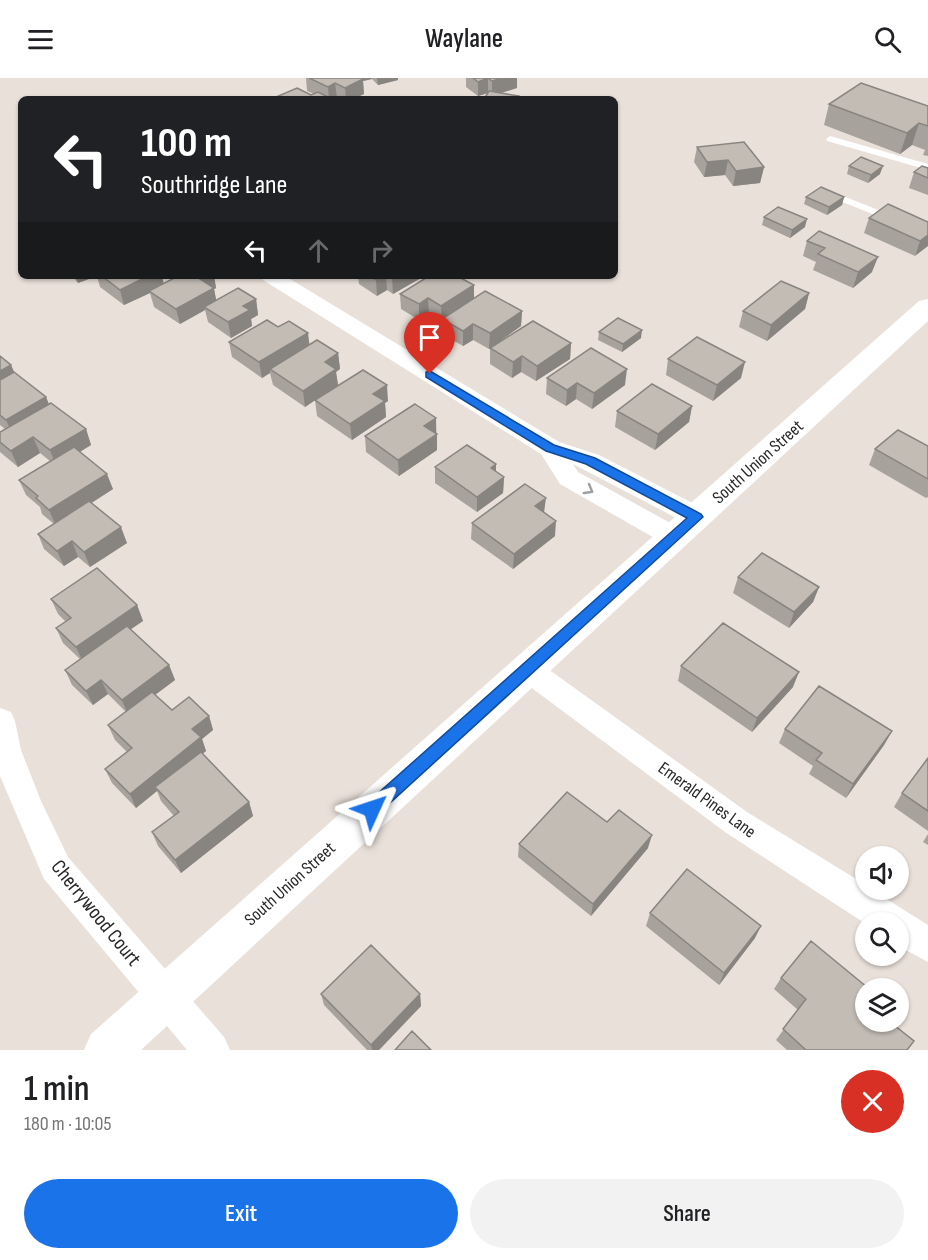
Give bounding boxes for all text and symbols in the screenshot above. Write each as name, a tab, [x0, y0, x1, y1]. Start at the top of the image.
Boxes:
icon: menu	[24, 23, 57, 56]
text: Waylane	[425, 23, 503, 55]
icon: search	[871, 23, 904, 56]
text: 100 m	[141, 118, 232, 169]
icon: left	[42, 120, 120, 198]
text: Southridge Lane	[141, 169, 287, 201]
icon: left	[239, 234, 272, 267]
icon: ahead	[302, 234, 335, 267]
icon: right	[365, 234, 398, 267]
pin	[404, 312, 455, 374]
icon: arrive	[413, 321, 446, 354]
street label: South Union Street	[708, 415, 808, 508]
one-way arrow	[583, 482, 593, 494]
street label: Emerald Pines Lane	[654, 758, 760, 842]
position arrow	[340, 777, 404, 841]
street label: South Union Street	[240, 837, 340, 930]
map controls	[855, 846, 909, 1032]
button: sound	[855, 846, 909, 900]
street label: Cherrywood Court	[46, 855, 146, 971]
button: search	[855, 912, 909, 966]
button: layers	[855, 978, 909, 1032]
text: 1 min	[24, 1068, 89, 1111]
button: close	[841, 1070, 904, 1133]
text: 180 m · 10:05	[24, 1112, 111, 1136]
button: Exit	[24, 1179, 458, 1248]
button: Share	[470, 1179, 904, 1248]

